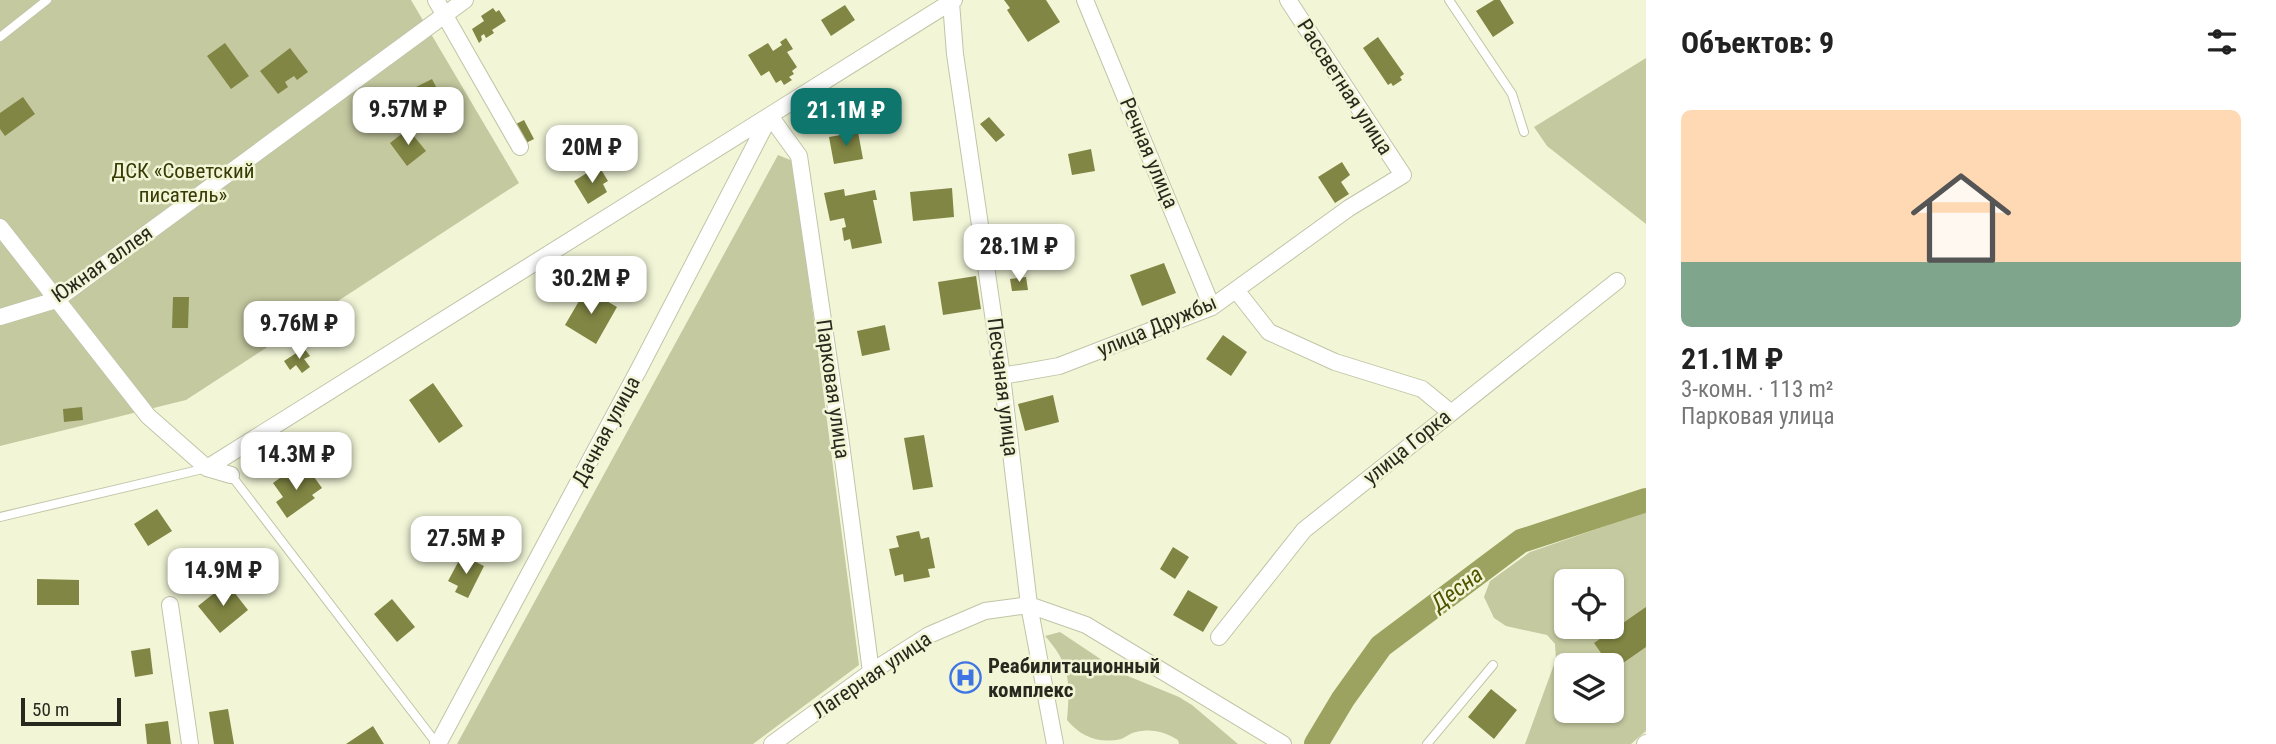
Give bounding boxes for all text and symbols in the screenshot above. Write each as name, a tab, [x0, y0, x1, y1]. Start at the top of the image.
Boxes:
street label: Рассветная улица	[1292, 15, 1398, 159]
icon: filters	[2203, 23, 2241, 61]
text: Объектов: 9	[1681, 25, 1834, 60]
pin: 9.57M ₽	[343, 88, 473, 147]
pin: 21.1M ₽	[781, 88, 911, 148]
street label: Речная улица	[1115, 94, 1183, 212]
text: 9.57M ₽	[369, 96, 447, 123]
text: 21.1M ₽	[807, 97, 885, 124]
pin: 20M ₽	[543, 125, 641, 185]
text: 20M ₽	[562, 134, 622, 161]
icon: home	[1898, 155, 2024, 281]
park label: ДСК «Советский писатель»	[112, 159, 254, 207]
street label: Южная аллея	[47, 221, 157, 307]
pin: 28.1M ₽	[954, 224, 1084, 284]
text: 28.1M ₽	[980, 233, 1058, 260]
pin: 30.2M ₽	[526, 256, 656, 316]
text: 30.2M ₽	[552, 265, 630, 292]
street label: улица Дружбы	[1094, 290, 1220, 362]
pin: 9.76M ₽	[234, 302, 364, 361]
text: 9.76M ₽	[260, 310, 338, 337]
street label: Песчаная улица	[983, 316, 1023, 458]
street label: Парковая улица	[811, 318, 855, 460]
text: 21.1M ₽	[1681, 341, 1784, 376]
street label: Дачная улица	[567, 372, 645, 490]
text: 3-комн. · 113 m²	[1681, 376, 1833, 403]
text: Парковая улица	[1681, 403, 1835, 430]
street label: улица Горка	[1359, 405, 1455, 489]
pin: 14.3M ₽	[231, 433, 361, 492]
text: 14.3M ₽	[257, 441, 335, 468]
pin: 27.5M ₽	[401, 516, 531, 576]
text: 27.5M ₽	[427, 525, 505, 552]
pin: 14.9M ₽	[158, 548, 288, 608]
text: 14.9M ₽	[184, 557, 262, 584]
water label: Десна	[1424, 561, 1488, 618]
map controls	[1554, 569, 1624, 723]
button: locate	[1554, 569, 1624, 639]
street label: Лагерная улица	[808, 627, 936, 723]
button: layers	[1554, 653, 1624, 723]
place label: Реабилитационный комплекс	[988, 654, 1160, 702]
hospital icon: Реабилитационный комплекс	[948, 661, 982, 695]
scale bar	[21, 695, 121, 727]
text: 50 m	[32, 698, 69, 721]

